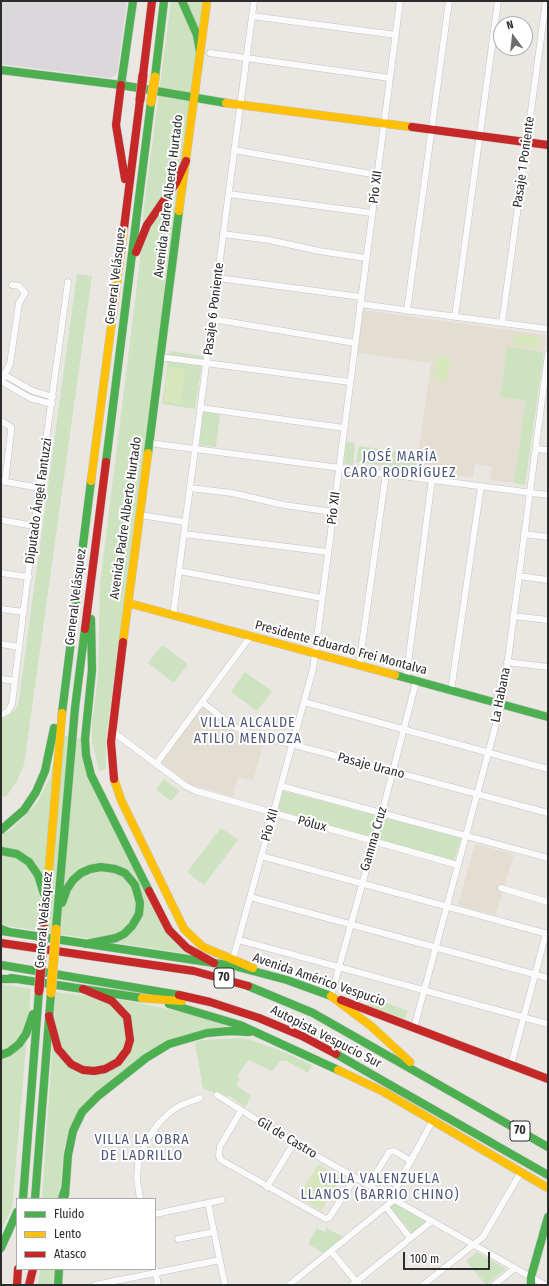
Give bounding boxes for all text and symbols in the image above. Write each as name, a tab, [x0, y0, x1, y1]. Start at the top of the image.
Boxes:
north arrow	[493, 16, 533, 56]
text: N	[505, 18, 515, 32]
street label: Avenida Padre Alberto Hurtado	[151, 114, 187, 278]
street label: Pasaje 1 Poniente	[510, 115, 538, 209]
street label: Pío XII	[366, 170, 386, 204]
street label: General Velásquez	[102, 227, 130, 325]
street label: Pasaje 6 Poniente	[201, 262, 227, 356]
street label: Avenida Padre Alberto Hurtado	[107, 436, 145, 600]
street label: Diputado Ángel Fantuzzi	[22, 437, 56, 565]
district label: JOSÉ MARÍA CARO RODRÍGUEZ	[343, 449, 457, 482]
street label: Pío XII	[324, 491, 344, 525]
street label: General Velásquez	[62, 548, 90, 646]
street label: Presidente Eduardo Frei Montalva	[253, 617, 429, 679]
street label: La Habana	[488, 666, 514, 724]
district label: VILLA ALCALDE ATILIO MENDOZA	[194, 715, 302, 748]
street label: Pasaje Urano	[336, 750, 406, 782]
street label: Gamma Cruz	[357, 805, 391, 873]
street label: Pío XII	[258, 807, 282, 843]
street label: Pólux	[296, 813, 328, 835]
street label: General Velásquez	[32, 871, 56, 969]
street label: Avenida Américo Vespucio	[251, 950, 387, 1010]
road number: 70	[214, 968, 234, 988]
street label: Autopista Vespucio Sur	[268, 1002, 384, 1072]
street label: Gil de Castro	[254, 1114, 320, 1162]
road number: 70	[510, 1121, 530, 1141]
district label: VILLA LA OBRA DE LADRILLO	[94, 1132, 190, 1164]
district label: VILLA VALENZUELA LLANOS (BARRIO CHINO)	[300, 1171, 460, 1204]
legend	[16, 1198, 156, 1270]
text: Fluido	[54, 1207, 84, 1221]
text: Lento	[54, 1227, 81, 1241]
scale bar	[405, 1244, 492, 1270]
text: Atasco	[54, 1247, 86, 1261]
text: 100 m	[410, 1252, 439, 1266]

